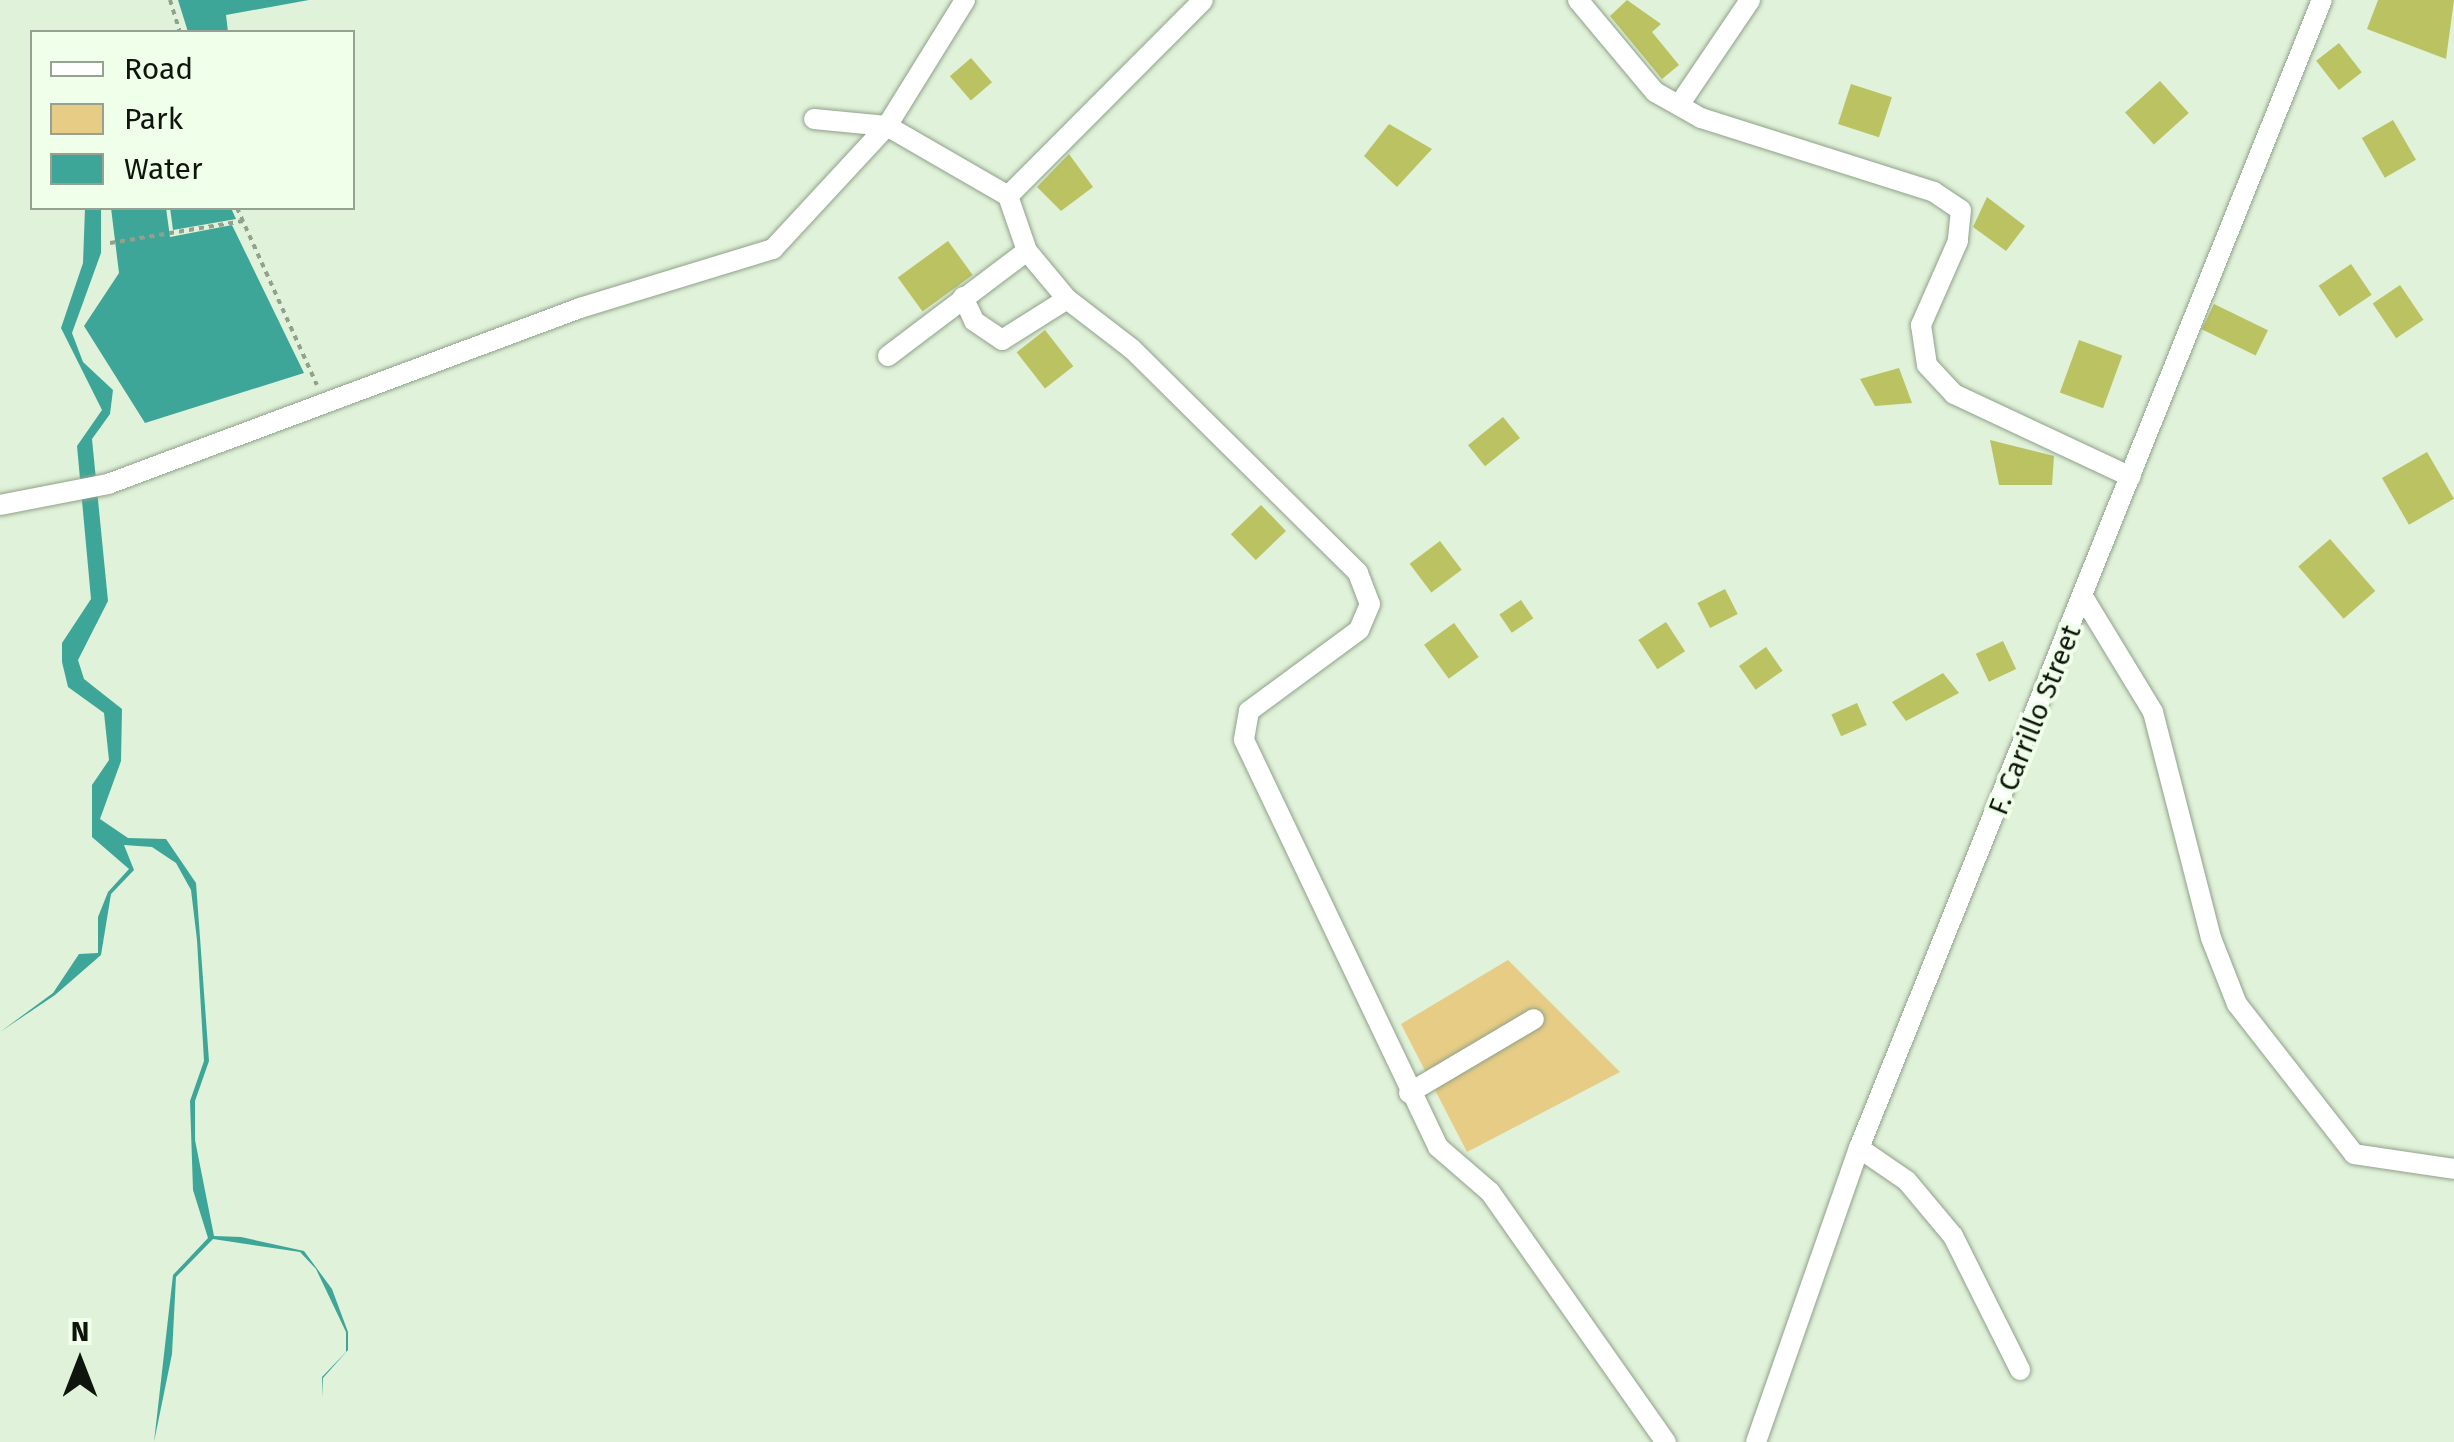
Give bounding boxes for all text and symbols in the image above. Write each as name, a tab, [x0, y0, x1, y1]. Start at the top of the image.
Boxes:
legend	[30, 30, 355, 210]
text: Road	[124, 51, 193, 87]
text: Park	[124, 101, 183, 137]
text: Water	[124, 151, 203, 187]
street label: F. Carrillo Street	[1982, 620, 2088, 820]
north arrow	[30, 1312, 130, 1412]
text: N	[71, 1315, 89, 1348]

